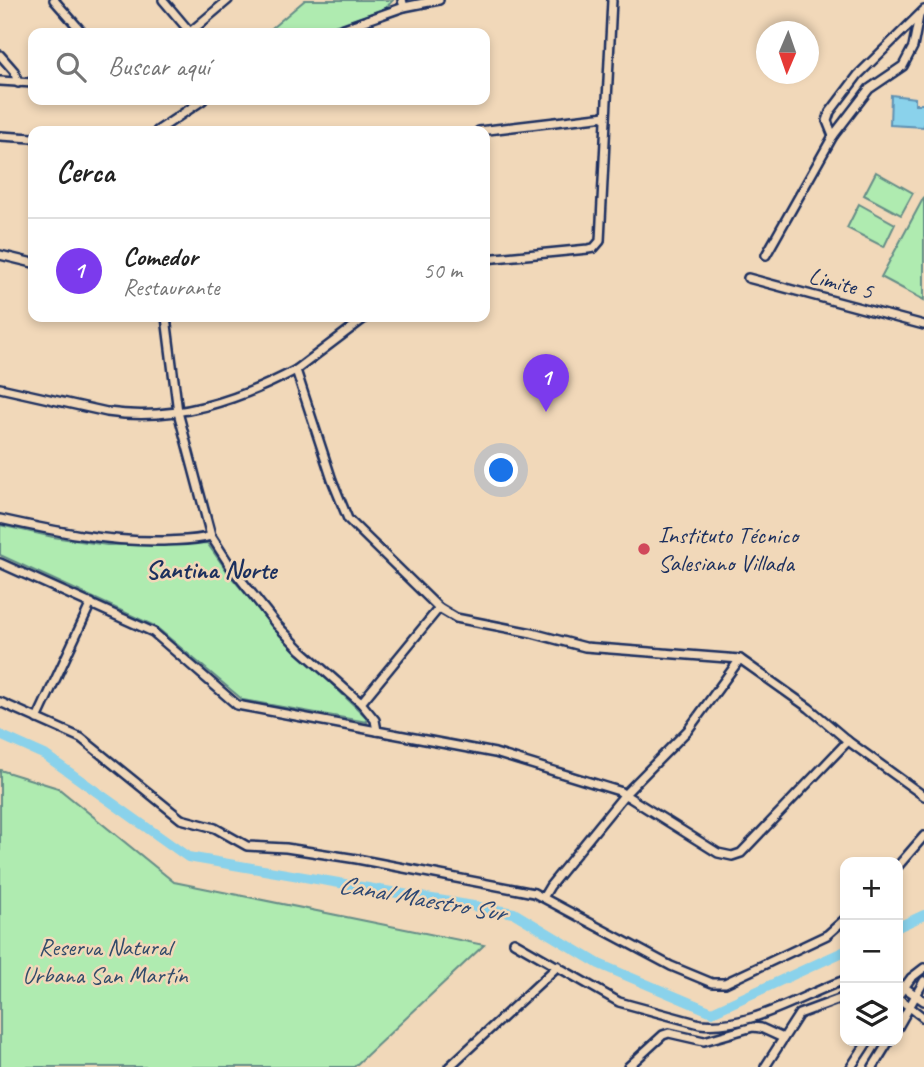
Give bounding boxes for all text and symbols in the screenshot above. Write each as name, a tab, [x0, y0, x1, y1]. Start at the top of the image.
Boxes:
north arrow	[756, 21, 819, 84]
search box	[28, 28, 490, 105]
icon: search	[52, 48, 90, 86]
text: Buscar aquí	[108, 50, 210, 83]
text: Cerca	[56, 153, 114, 191]
text: Comedor	[123, 240, 198, 273]
text: 1	[74, 256, 84, 285]
text: 50 m	[423, 256, 462, 285]
street label: Limite 5	[806, 260, 878, 306]
text: Restaurante	[123, 273, 220, 302]
pin: 1	[523, 354, 569, 412]
your location	[484, 453, 518, 487]
place label: Instituto Técnico Salesiano Villada	[658, 520, 800, 578]
marker: Instituto Técnico Salesiano Villada	[636, 541, 652, 557]
district label: Santina Norte	[145, 553, 279, 586]
map controls	[840, 857, 903, 1046]
button: +	[840, 857, 903, 920]
water label: Canal Maestro Sur	[336, 868, 512, 930]
button: −	[840, 920, 903, 983]
park label: Reserva Natural Urbana San Martín	[22, 932, 189, 990]
button: layers	[840, 983, 903, 1046]

